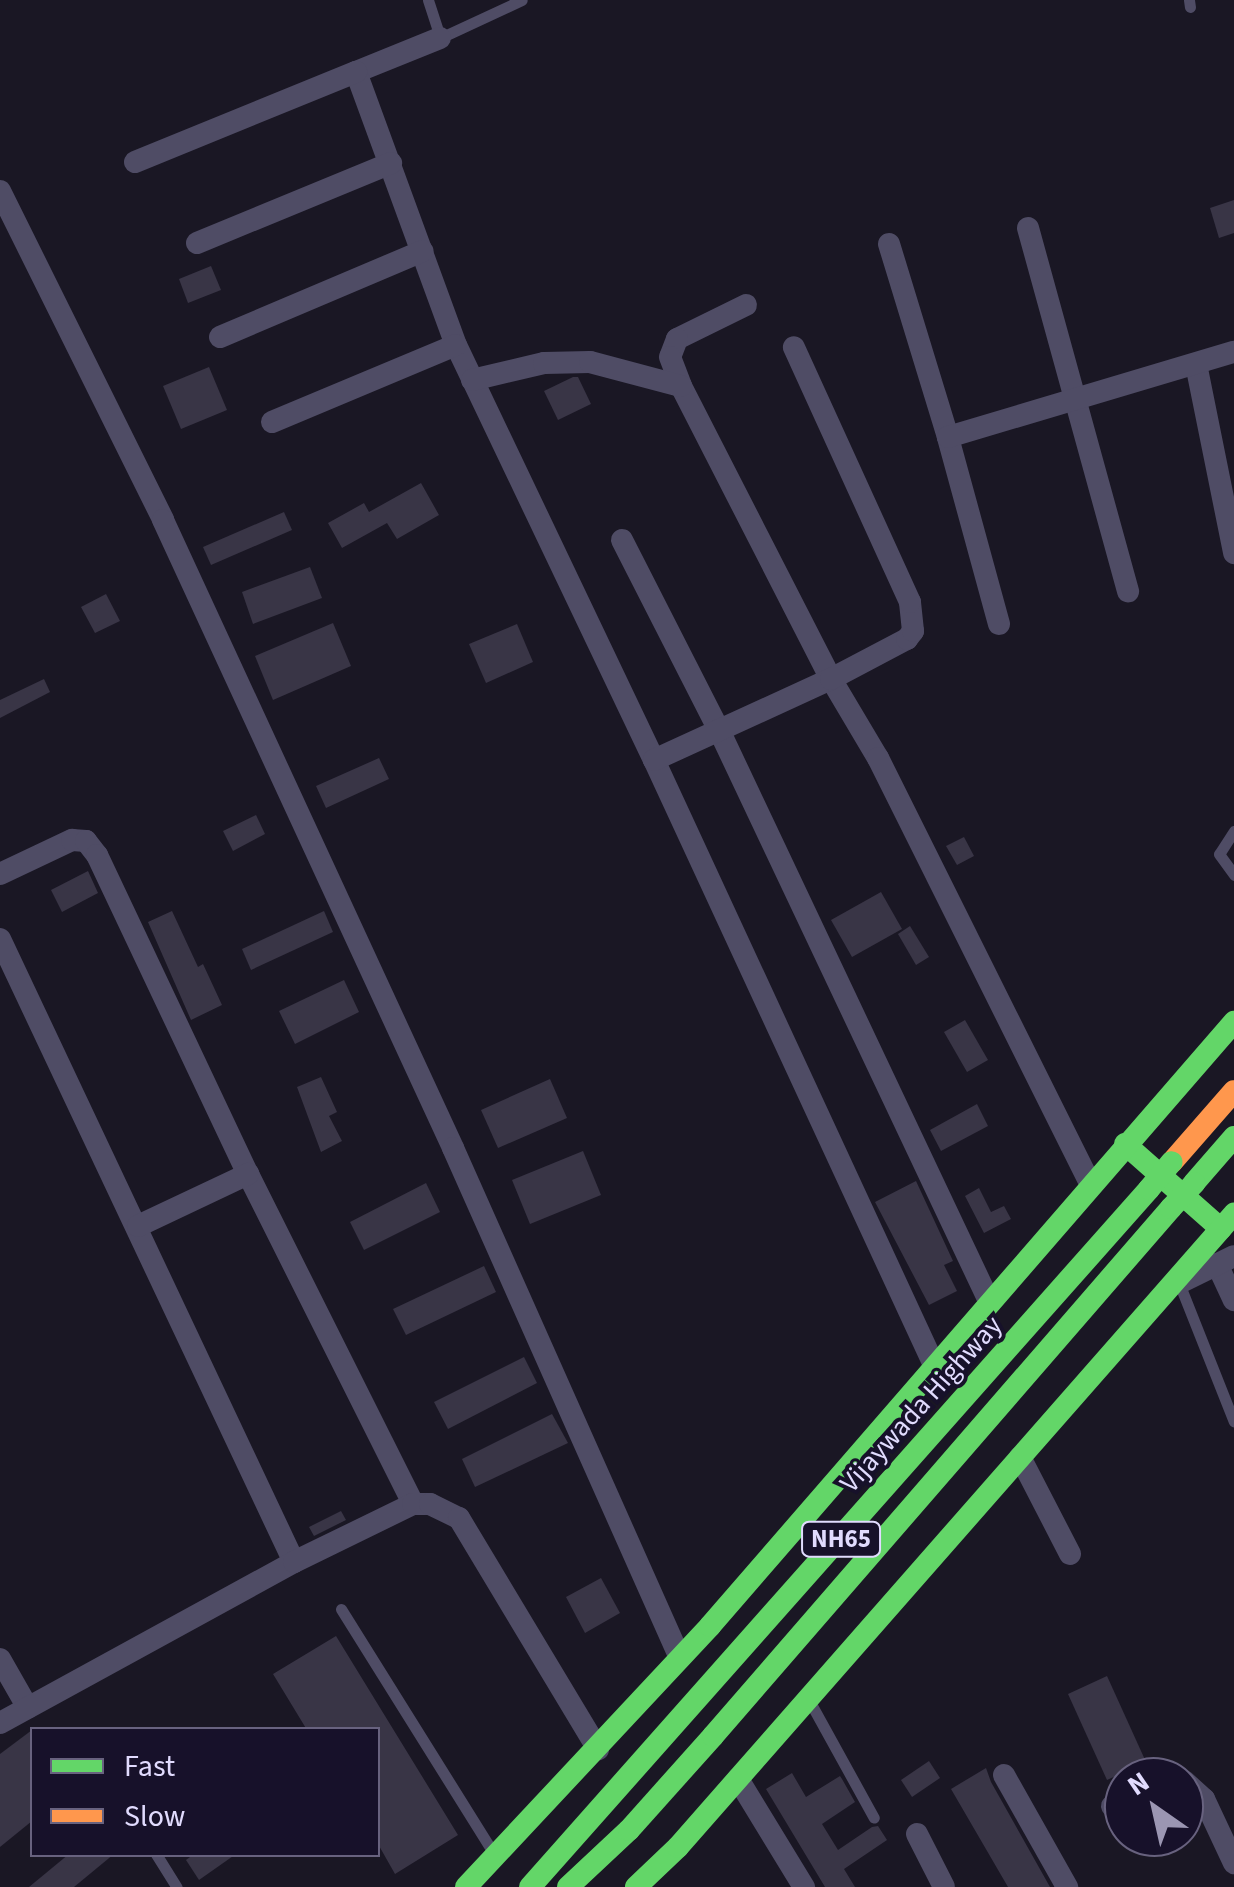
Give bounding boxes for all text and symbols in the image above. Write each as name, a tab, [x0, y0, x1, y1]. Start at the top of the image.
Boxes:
street label: Vijaywada Highway	[833, 1309, 1009, 1499]
road number: NH65	[801, 1519, 881, 1559]
legend	[30, 1727, 380, 1857]
text: Fast	[124, 1745, 175, 1788]
north arrow	[1104, 1757, 1204, 1857]
text: N	[1119, 1762, 1157, 1806]
text: Slow	[124, 1795, 185, 1838]

